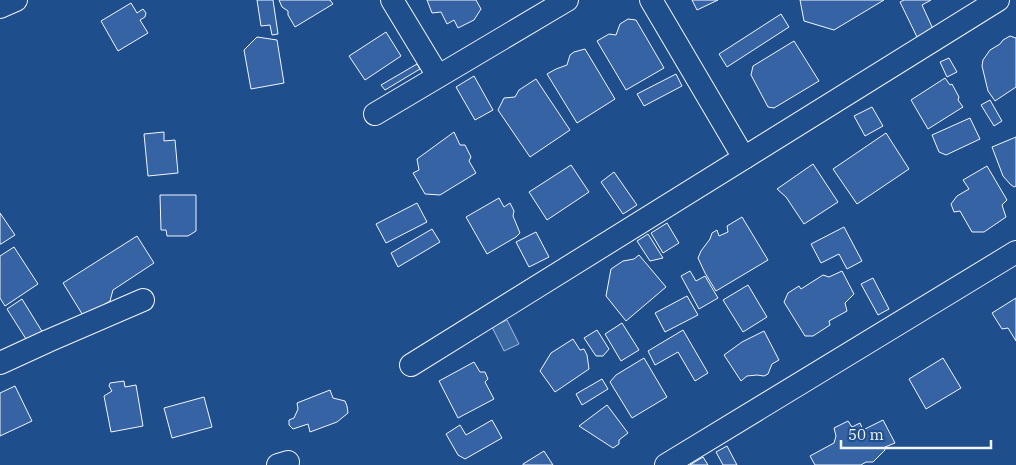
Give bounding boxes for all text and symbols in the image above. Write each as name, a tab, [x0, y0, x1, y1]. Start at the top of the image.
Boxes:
scale bar	[841, 418, 991, 450]
text: 50 m	[848, 425, 884, 444]

